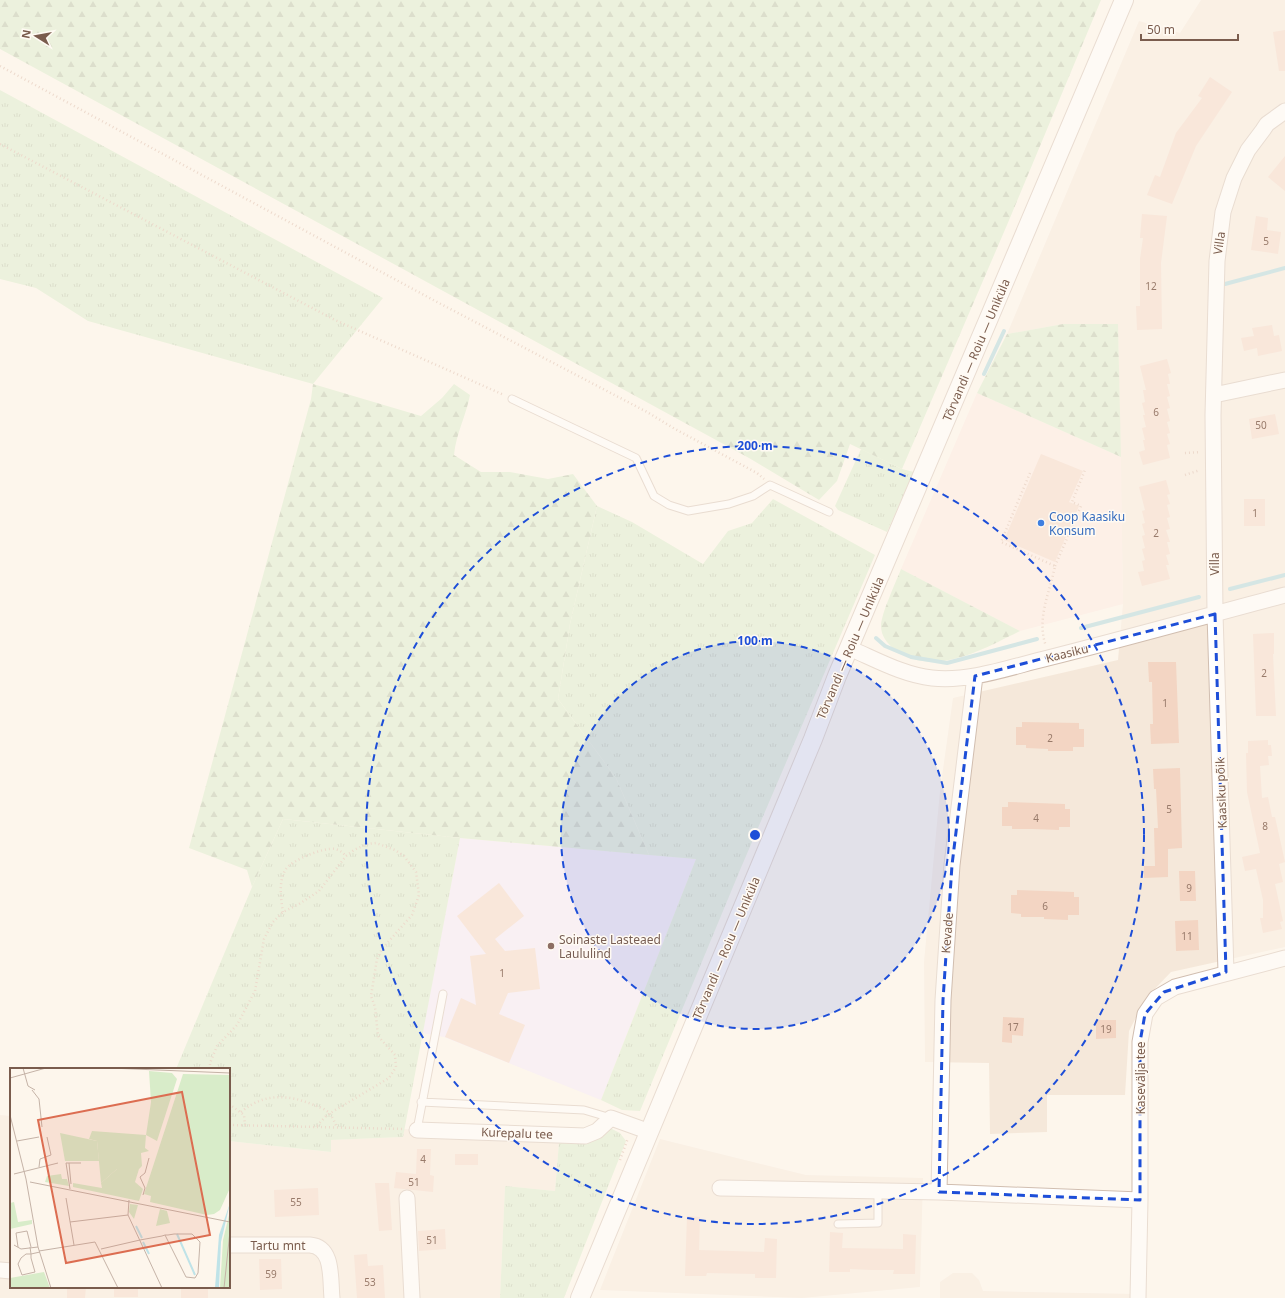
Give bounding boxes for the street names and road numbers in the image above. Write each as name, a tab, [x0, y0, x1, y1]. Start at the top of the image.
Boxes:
street label: Villa	[1209, 230, 1229, 256]
street label: Tõrvandi — Roiu — Uniküla	[938, 276, 1014, 424]
street label: Villa	[1206, 552, 1223, 576]
street label: Tõrvandi — Roiu — Uniküla	[812, 574, 888, 722]
street label: Kaasiku	[1044, 639, 1090, 667]
street label: Kaasiku põik	[1211, 757, 1231, 829]
street label: Tõrvandi — Roiu — Uniküla	[688, 874, 764, 1022]
street label: Kevade	[937, 912, 957, 954]
street label: Kasevälja tee	[1132, 1041, 1149, 1115]
street label: Kurepalu tee	[481, 1123, 553, 1143]
street label: Tartu mnt	[250, 1237, 306, 1254]

